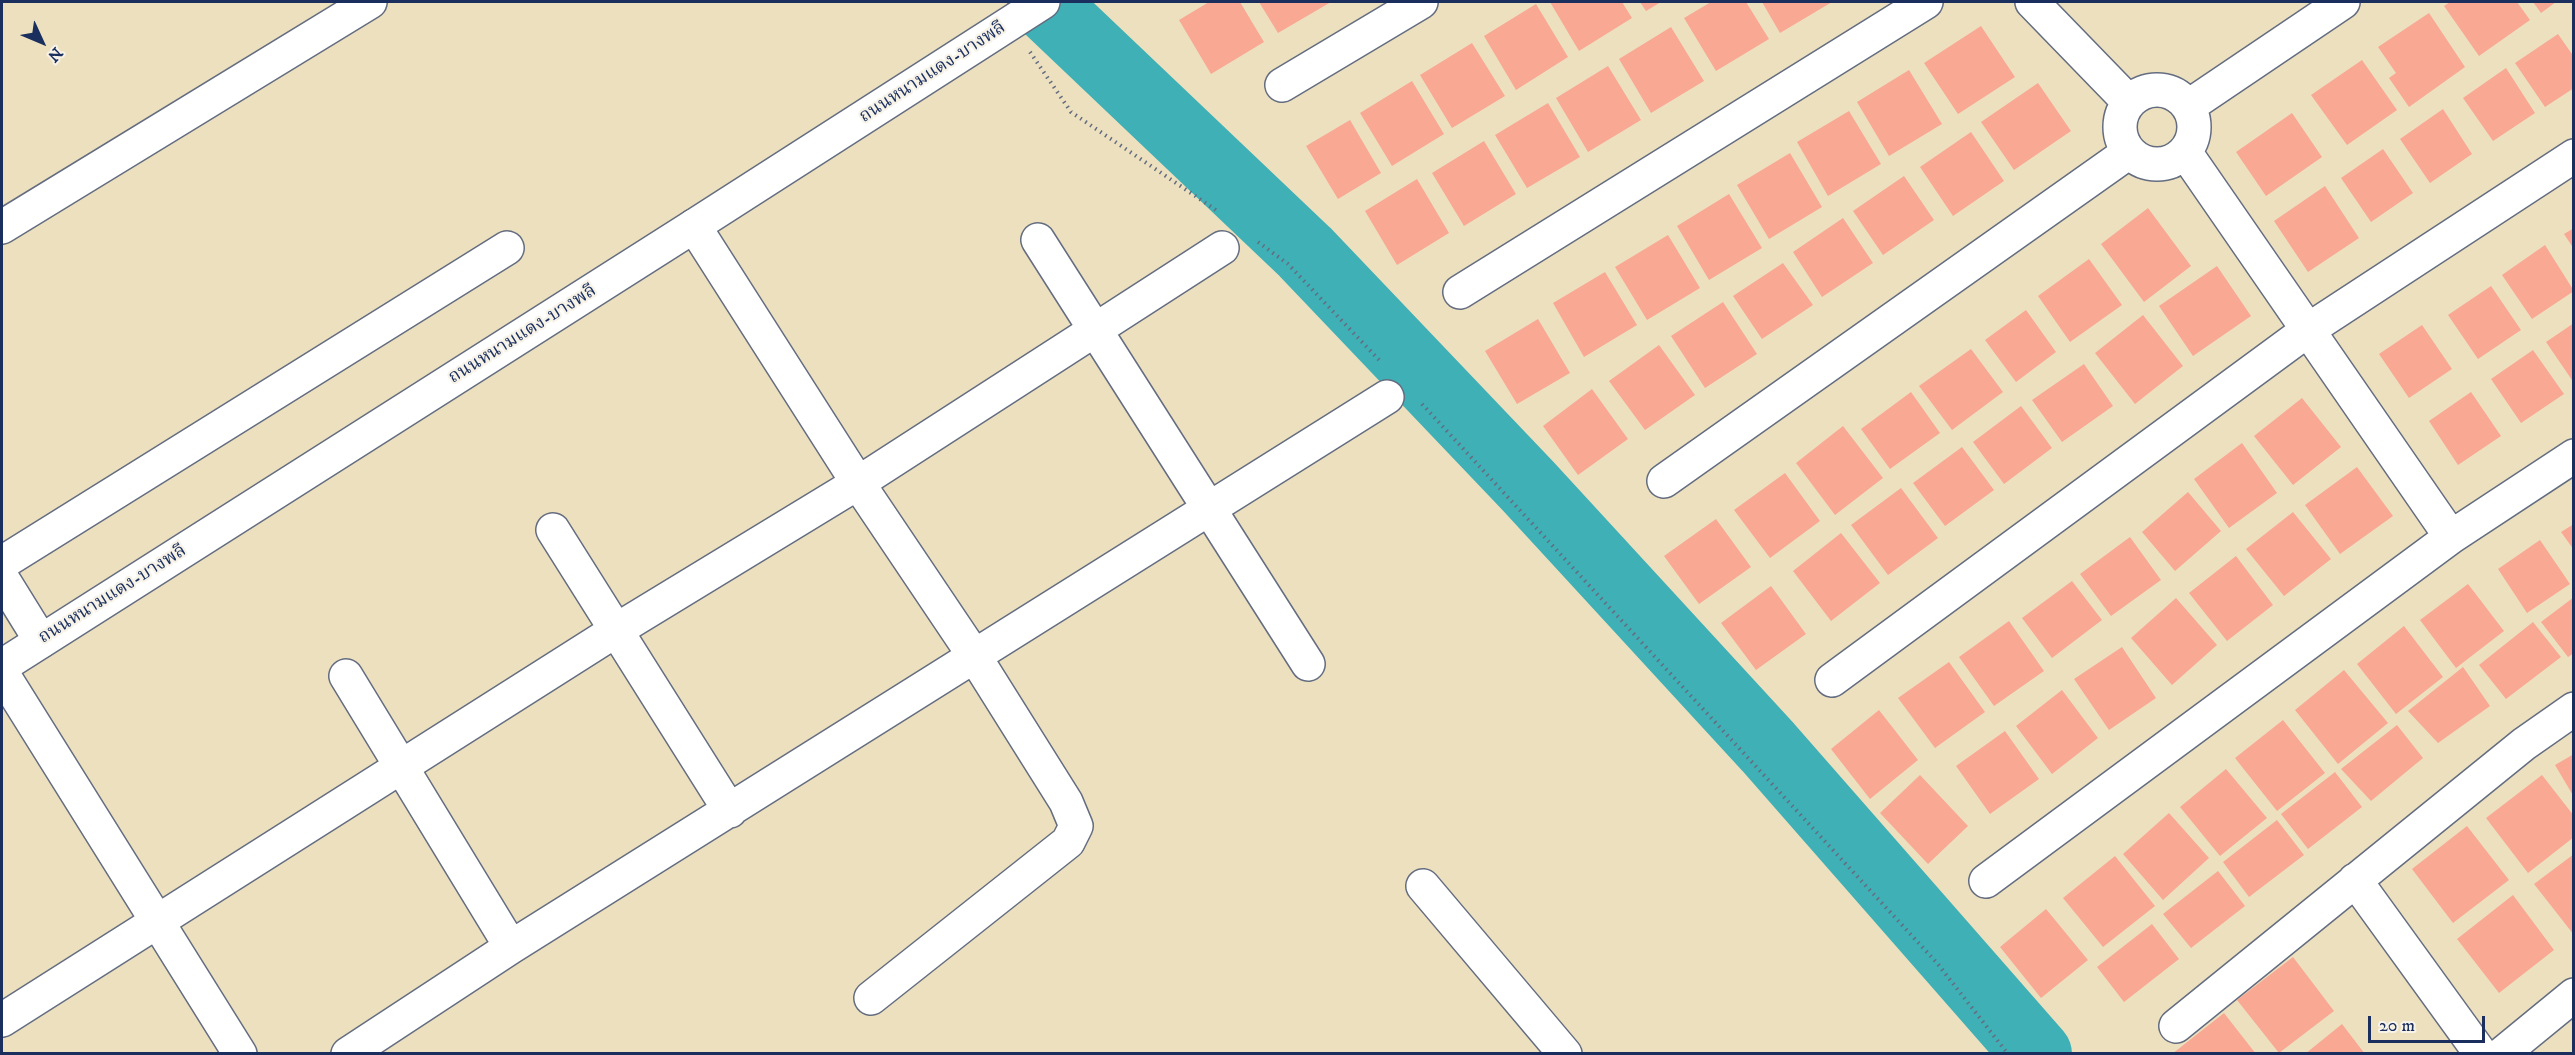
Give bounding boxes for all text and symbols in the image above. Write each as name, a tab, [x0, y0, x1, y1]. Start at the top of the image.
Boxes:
north arrow	[12, 12, 72, 72]
street label: ถนนหนามแดง-บางพลี	[856, 18, 1010, 128]
text: N	[43, 43, 67, 66]
street label: ถนนหนามแดง-บางพลี	[445, 281, 601, 389]
street label: ถนนหนามแดง-บางพลี	[35, 541, 191, 649]
scale bar	[2371, 1004, 2488, 1042]
text: 20 m	[2379, 1015, 2415, 1037]

